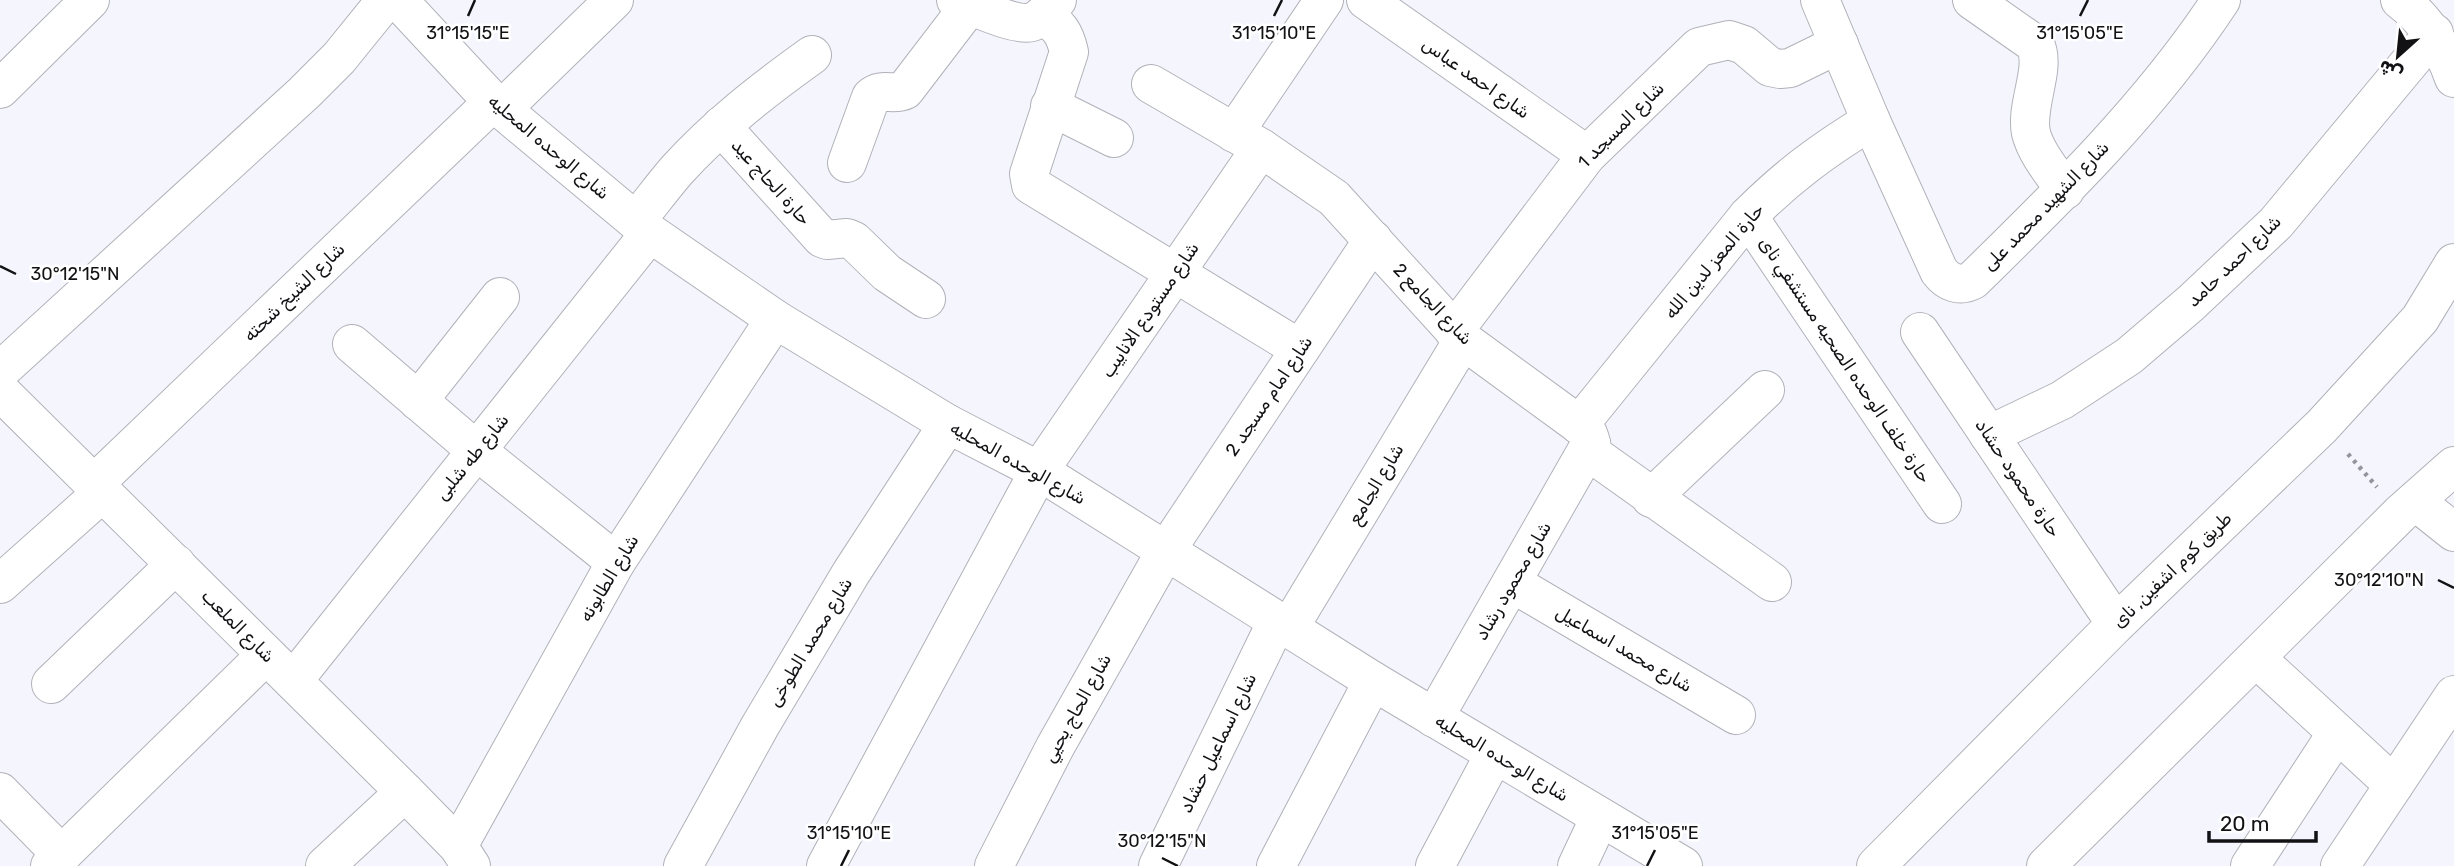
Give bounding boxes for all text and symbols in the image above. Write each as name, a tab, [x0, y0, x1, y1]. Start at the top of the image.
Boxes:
north arrow	[2363, 21, 2433, 91]
text: 31°15'15"E	[426, 22, 510, 44]
text: 31°15'10"E	[1232, 22, 1316, 44]
text: 31°15'05"E	[2036, 22, 2124, 44]
street label: شارع احمد عباس	[1417, 33, 1534, 124]
text: ش	[2375, 55, 2406, 86]
street label: شارع المسجد 1	[1573, 77, 1669, 173]
street label: شارع الوحده المحليه	[483, 90, 614, 205]
street label: حارة الحاج عيد	[726, 134, 815, 230]
street label: شارع الشهيد محمد على	[1978, 136, 2115, 276]
street label: حارة المعز لدين الله	[1659, 199, 1769, 323]
street label: شارع احمد حامد	[2182, 211, 2286, 312]
street label: حارة خلف الوحده الصحيه مستشفي ناى	[1752, 233, 1936, 488]
street label: شارع الشيخ شحته	[239, 238, 351, 347]
street label: شارع مستودع الانابيب	[1096, 238, 1204, 383]
street label: شارع الجامع 2	[1387, 259, 1477, 351]
text: 30°12'15"N	[30, 263, 120, 285]
street label: شارع امام مسجد 2	[1221, 332, 1318, 461]
street label: شارع طه شلبى	[430, 409, 514, 505]
street label: حارة محمود حشاد	[1970, 415, 2066, 541]
street label: شارع الوحده المحليه	[946, 417, 1090, 510]
street label: شارع الجامع	[1343, 440, 1410, 529]
street label: طريق كوم اشفين, ناى	[2108, 507, 2236, 633]
street label: شارع محمود رشاد	[1470, 518, 1557, 645]
street label: شارع الطابونه	[574, 531, 644, 626]
text: 30°12'10"N	[2334, 569, 2424, 591]
street label: شارع محمد الطوخى	[763, 573, 858, 711]
street label: شارع الملعب	[196, 585, 279, 668]
street label: شارع محمد اسماعيل	[1551, 601, 1696, 698]
street label: شارع الحاج يحيي	[1038, 650, 1118, 767]
street label: شارع اسماعيل حشاد	[1175, 669, 1262, 817]
street label: شارع الوحده المحليه	[1431, 709, 1573, 807]
scale bar	[2209, 800, 2316, 844]
text: 20 m	[2220, 811, 2269, 836]
text: 31°15'10"E	[807, 822, 891, 844]
text: 31°15'05"E	[1611, 822, 1699, 844]
text: 30°12'15"N	[1117, 830, 1207, 852]

